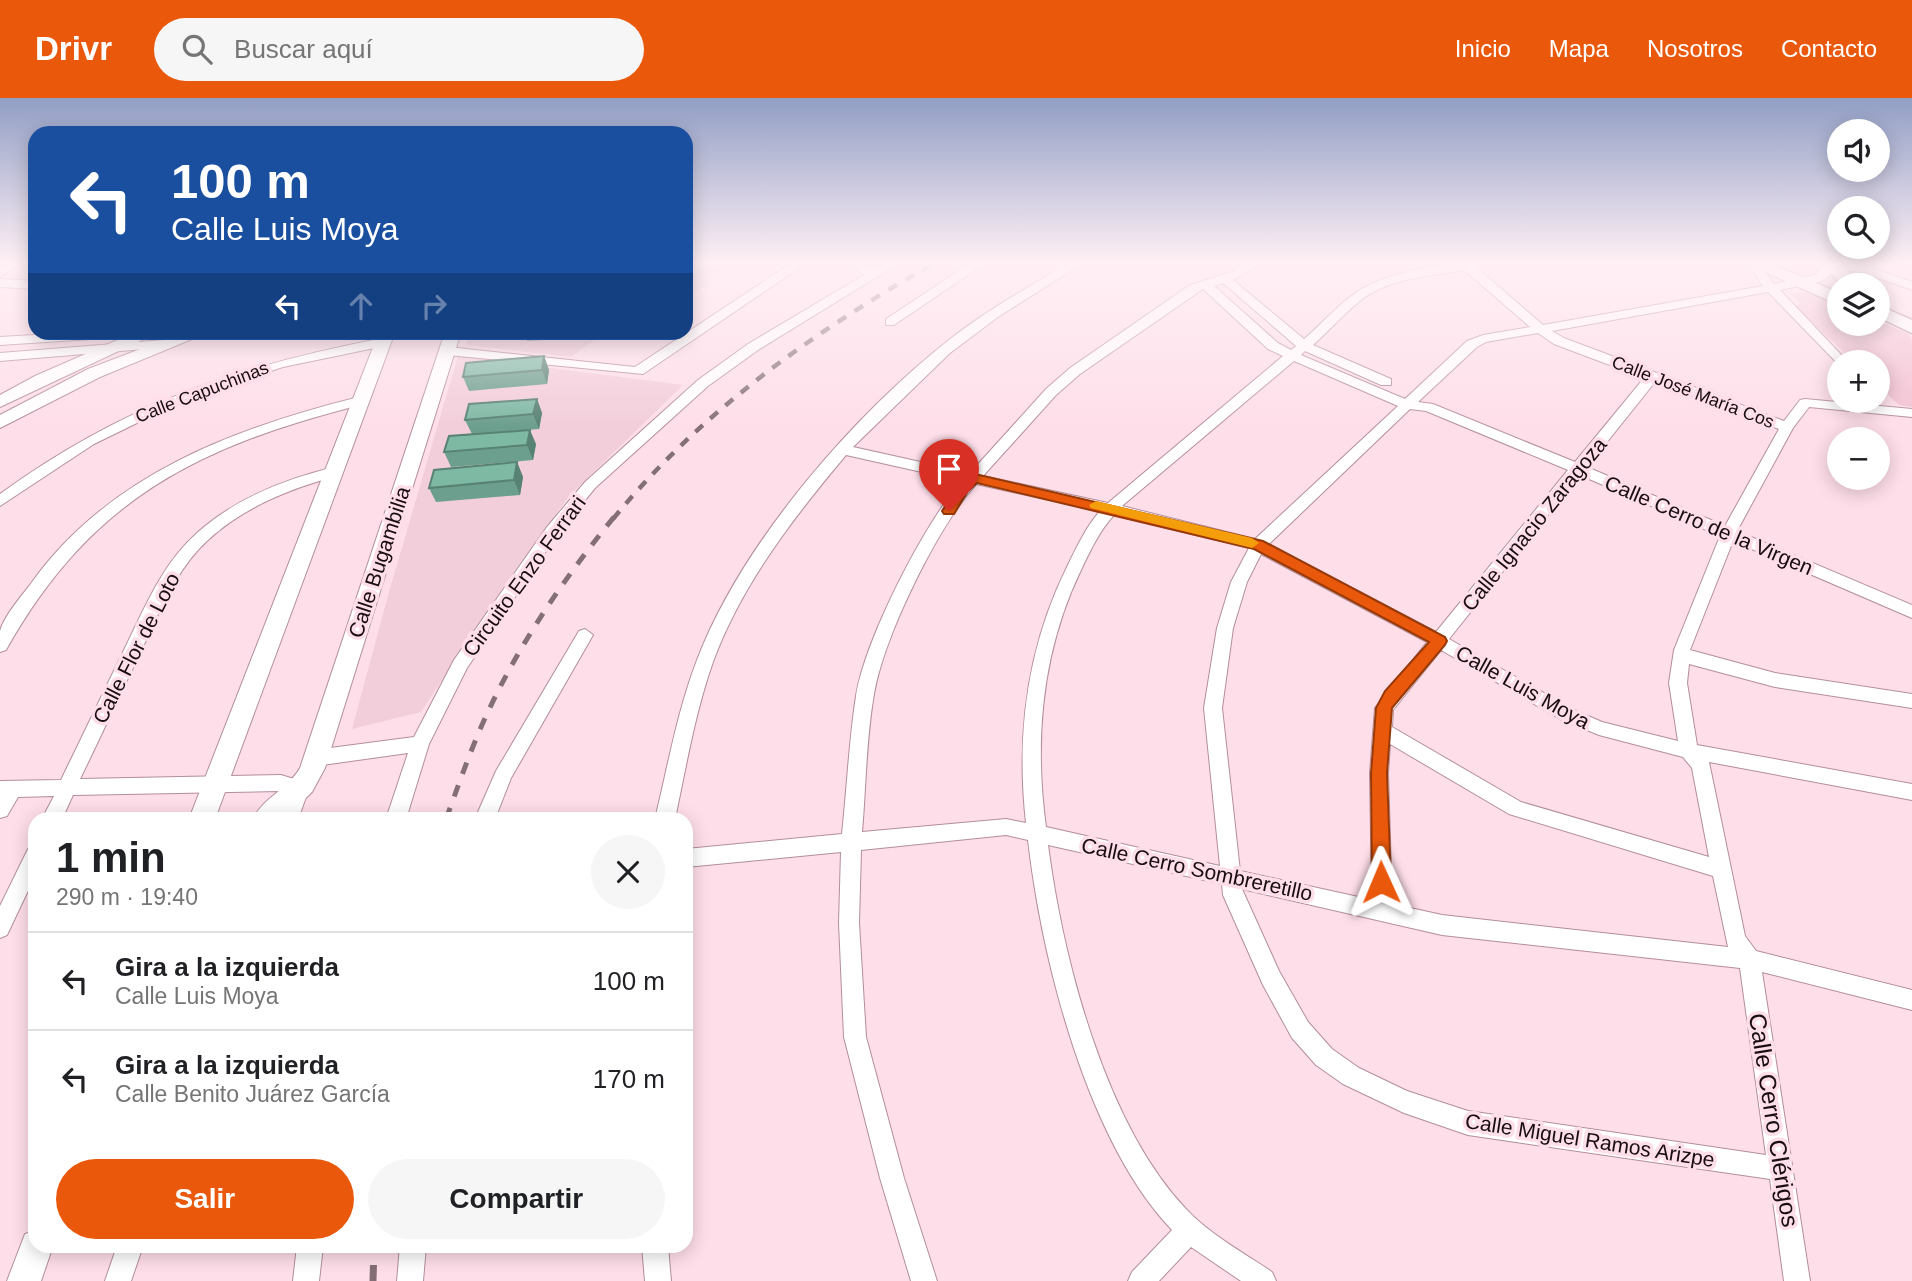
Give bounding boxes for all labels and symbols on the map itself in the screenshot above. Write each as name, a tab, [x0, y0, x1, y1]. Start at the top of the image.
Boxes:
street label: Calle José María Cos	[1609, 352, 1777, 432]
street label: Calle Capuchinas	[133, 357, 271, 427]
street label: Calle Ignacio Zaragoza	[1457, 433, 1611, 615]
pin	[919, 439, 979, 511]
street label: Calle Cerro de la Virgen	[1602, 471, 1816, 579]
street label: Calle Bugambilia	[344, 483, 414, 640]
street label: Circuito Enzo Ferrari	[458, 491, 590, 661]
street label: Calle Flor de Loto	[88, 569, 184, 727]
street label: Calle Luis Moya	[1452, 641, 1594, 733]
street label: Calle Cerro Sombreretillo	[1079, 833, 1315, 905]
position arrow	[1344, 845, 1418, 919]
street label: Calle Cerro Clérigos	[1744, 1011, 1804, 1229]
street label: Calle Miguel Ramos Arizpe	[1464, 1109, 1716, 1171]

